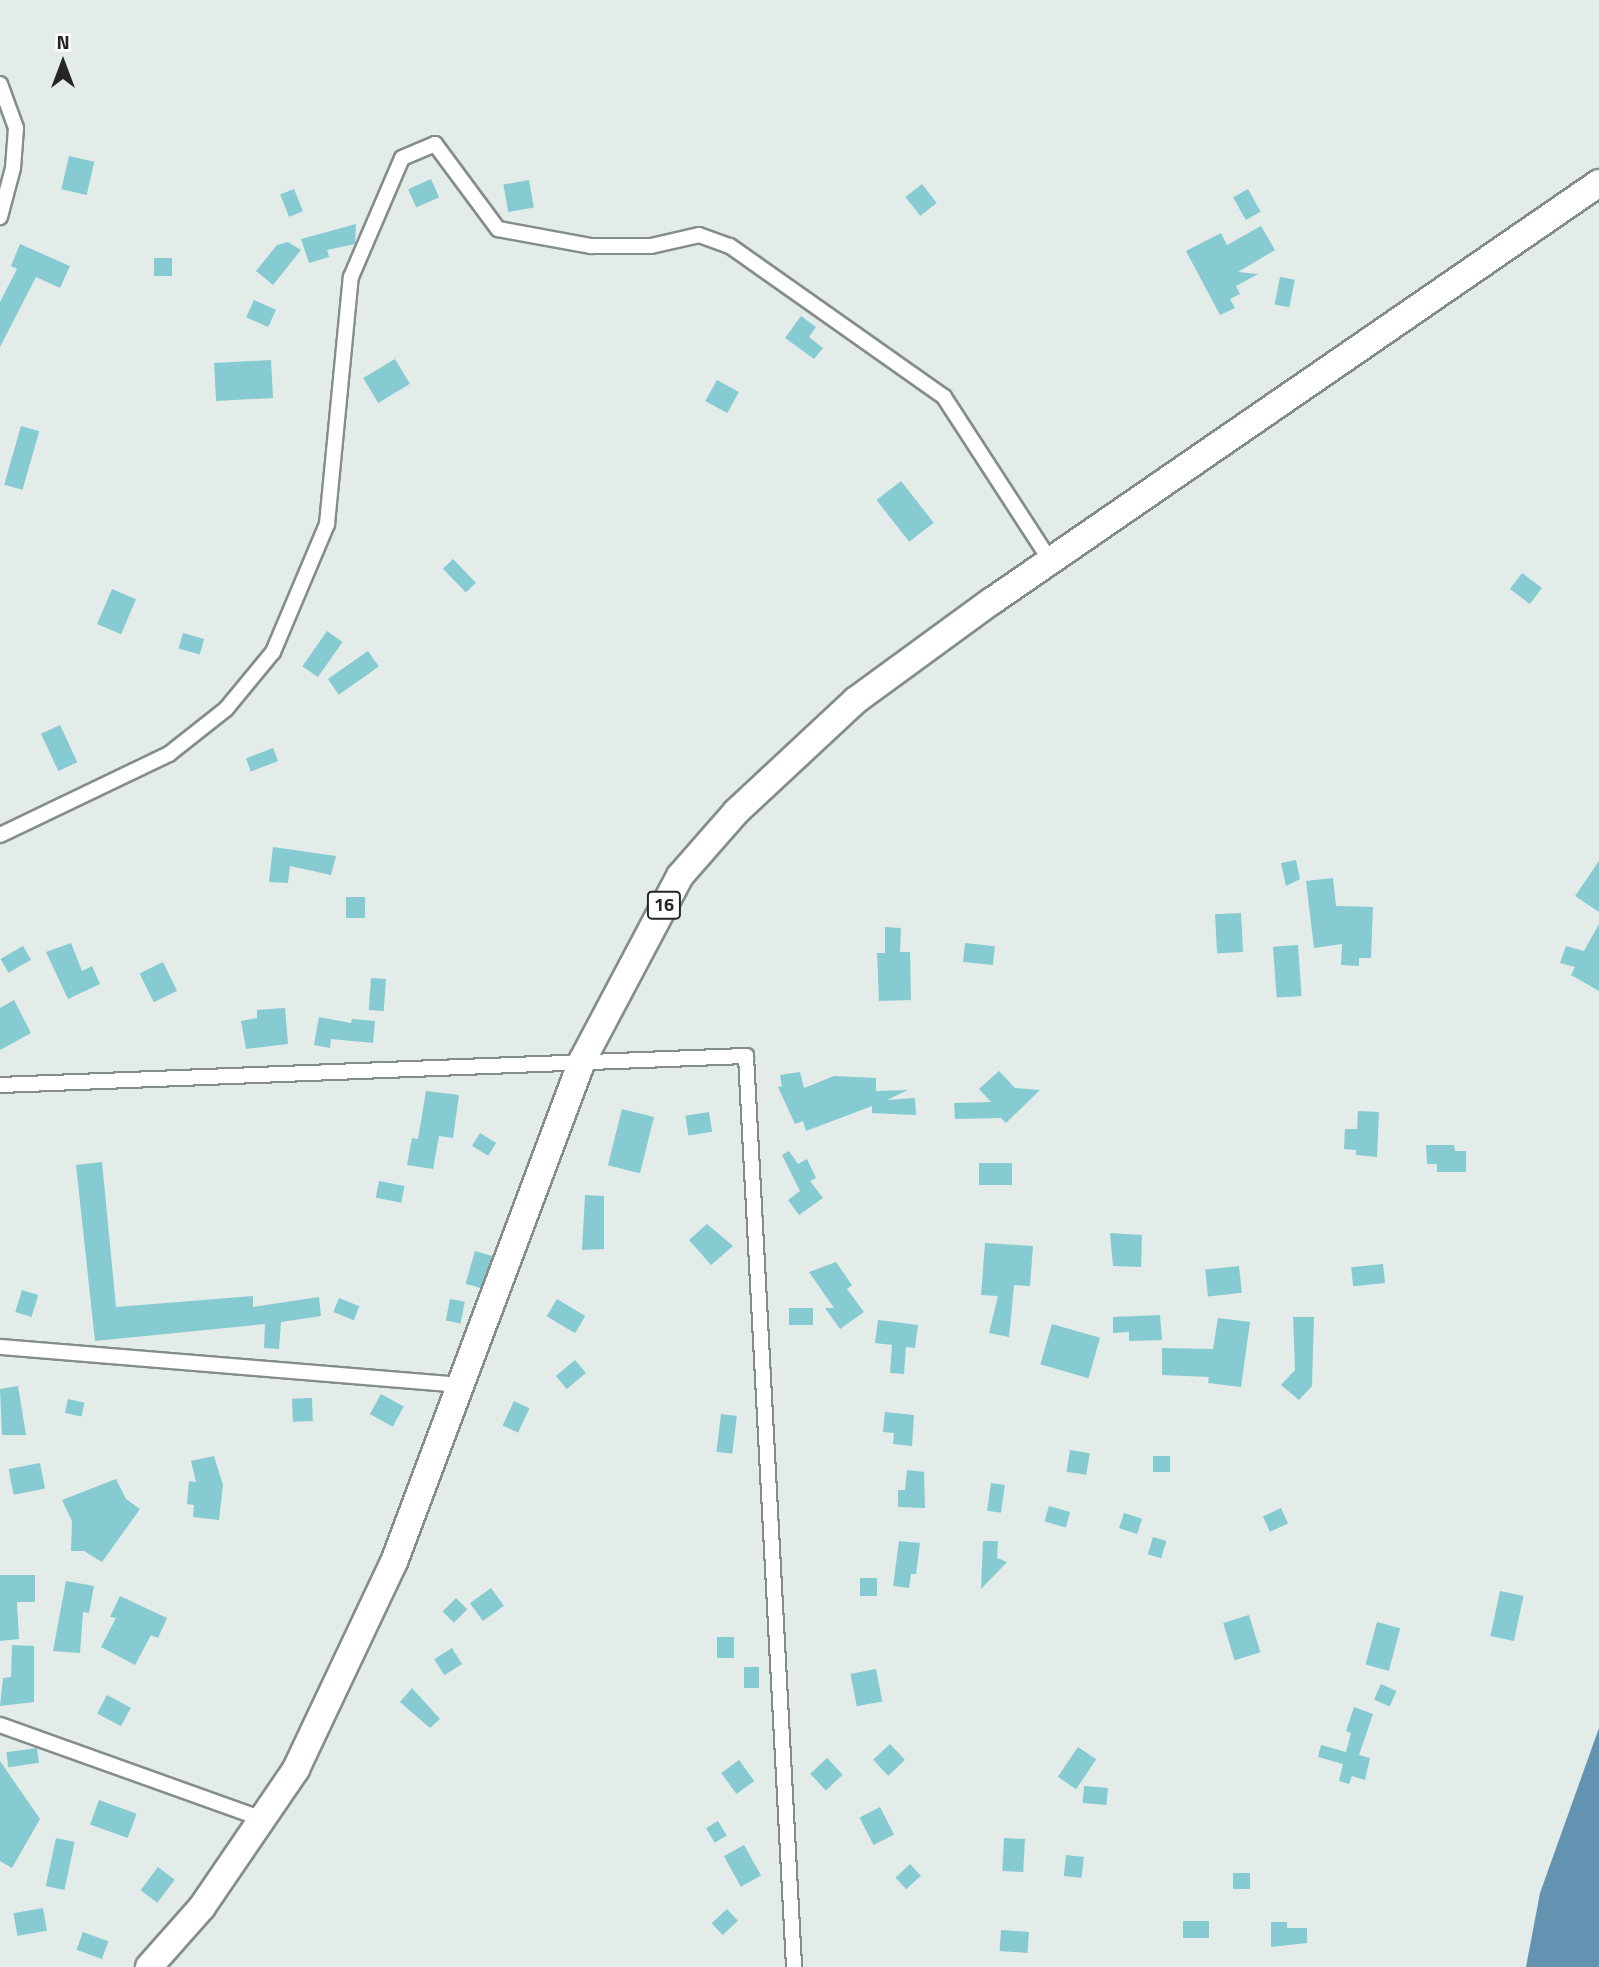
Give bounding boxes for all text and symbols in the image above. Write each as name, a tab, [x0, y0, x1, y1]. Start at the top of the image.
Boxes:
text: N	[56, 27, 70, 56]
north arrow	[28, 28, 98, 98]
road number: 16	[646, 890, 682, 920]

